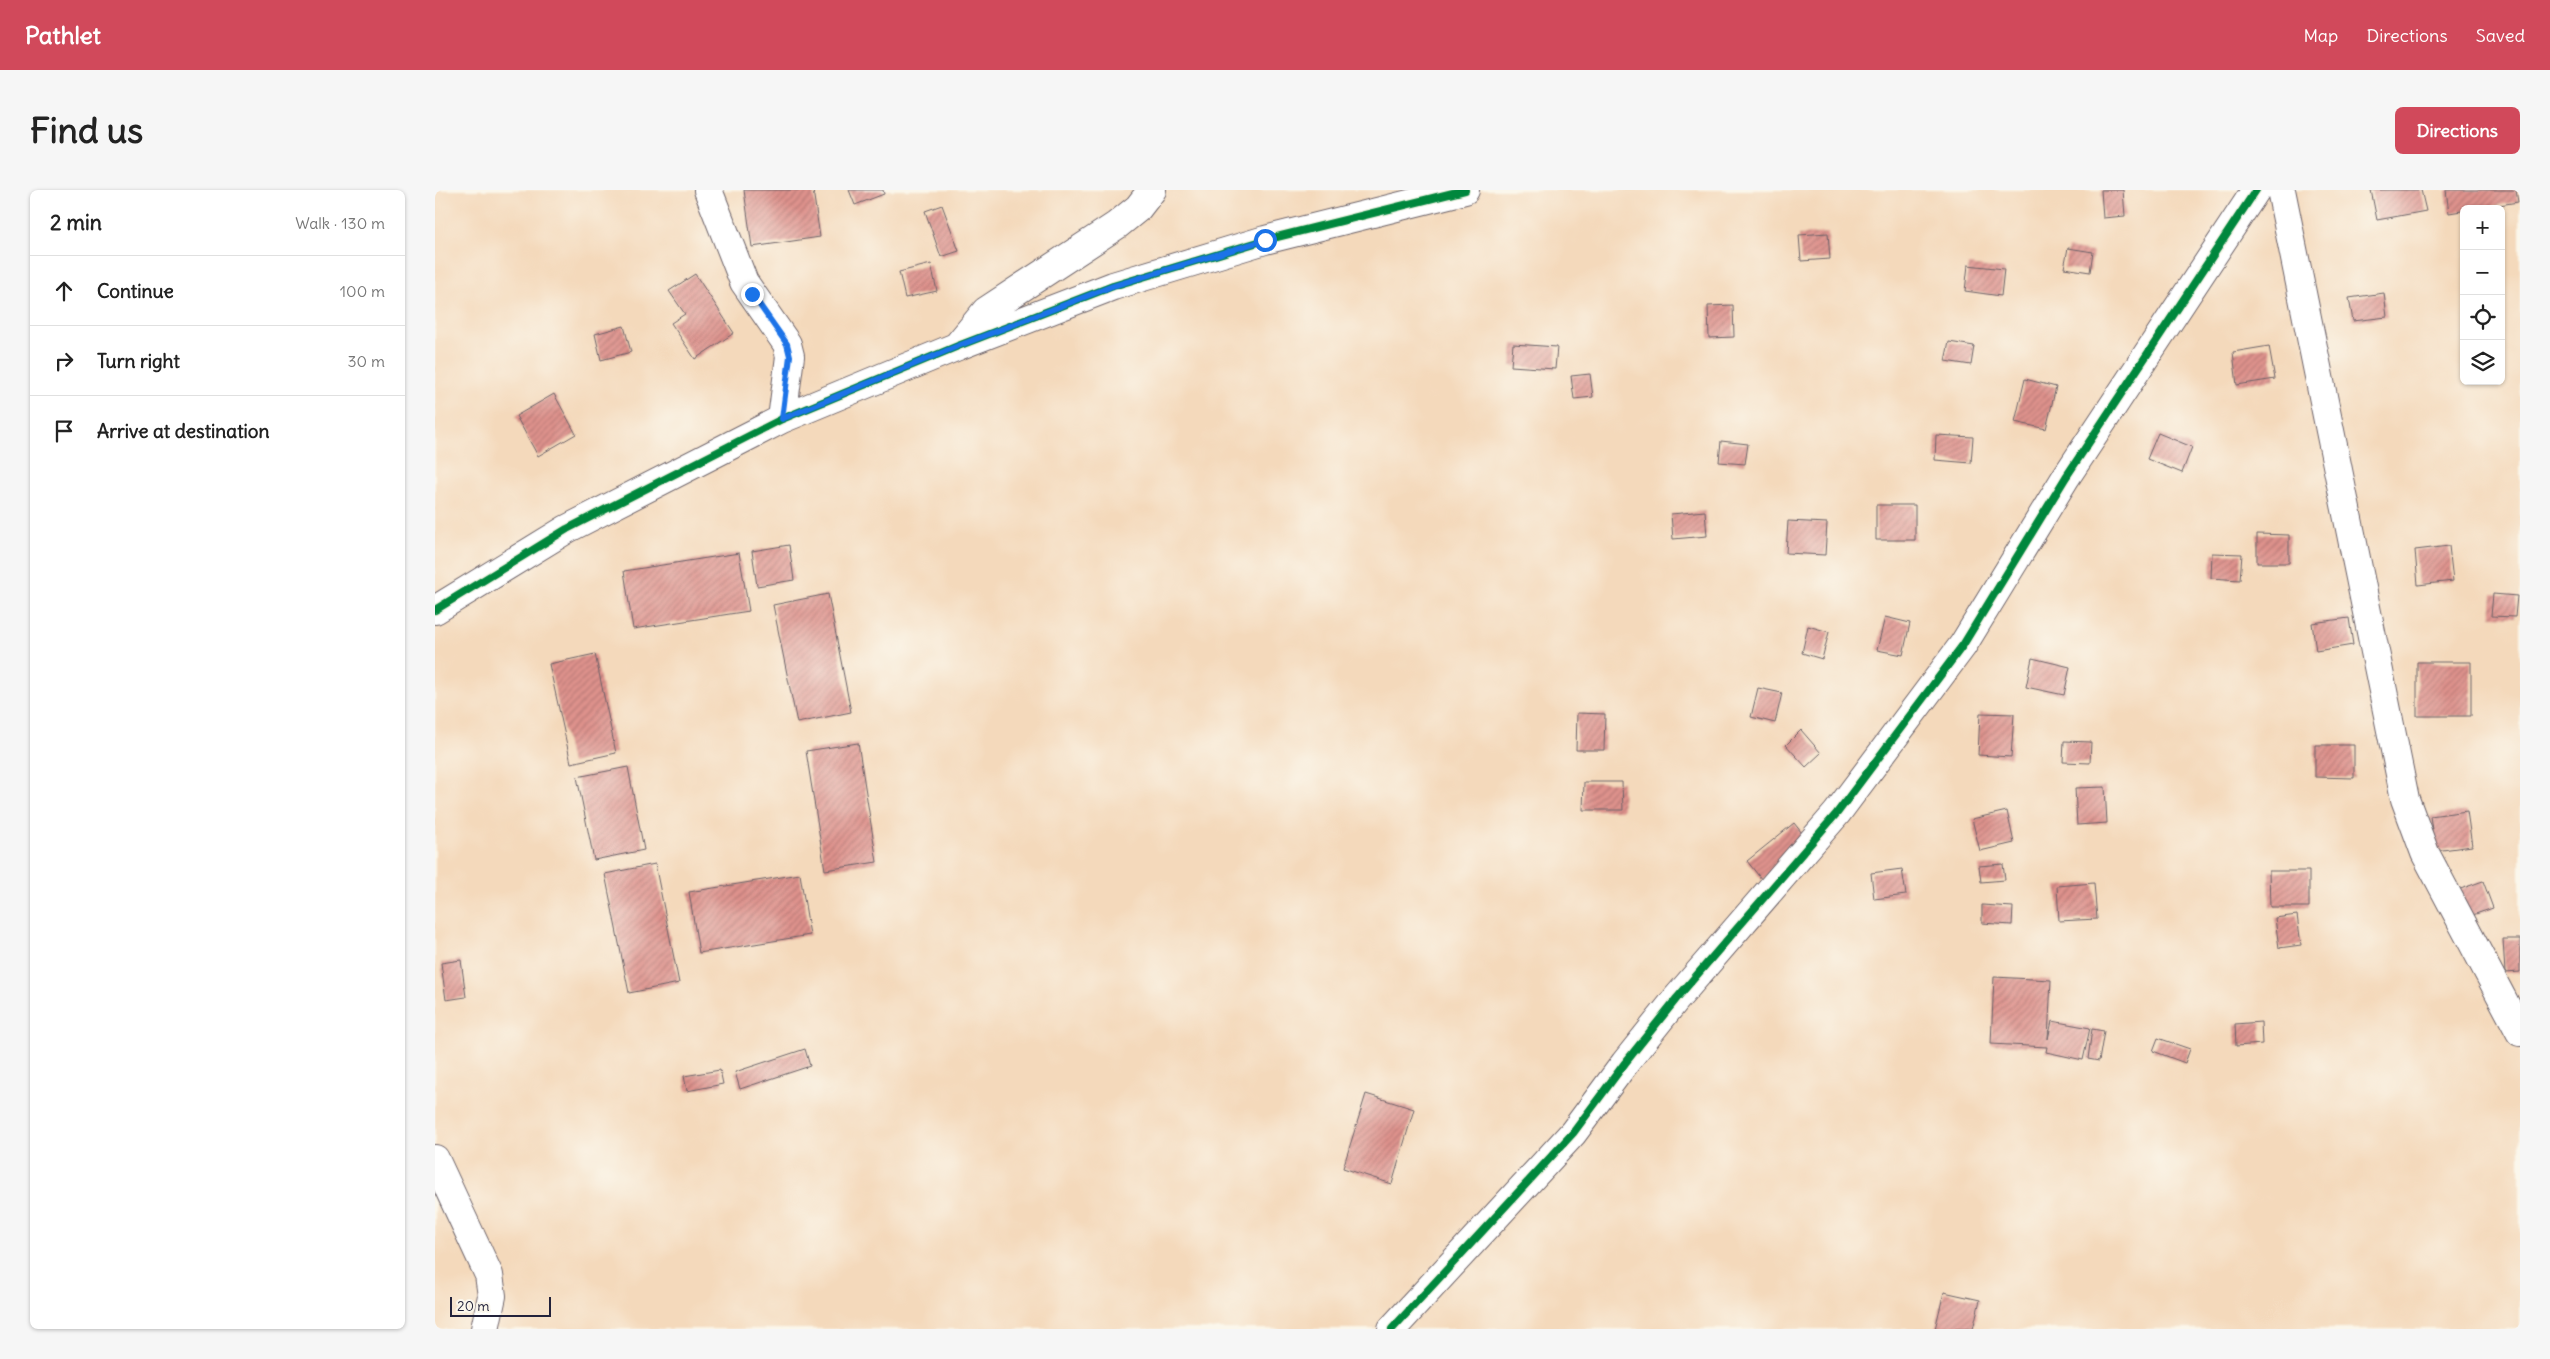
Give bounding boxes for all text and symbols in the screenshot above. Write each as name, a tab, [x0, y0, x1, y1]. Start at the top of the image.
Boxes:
text: Pathlet	[25, 20, 101, 50]
text: Map	[2303, 24, 2338, 47]
text: Directions	[2366, 24, 2448, 47]
text: Saved	[2476, 24, 2525, 47]
button: Directions	[2395, 107, 2520, 154]
text: Find us	[30, 108, 143, 152]
map controls	[2460, 205, 2505, 385]
button: +	[2460, 205, 2505, 250]
text: 2 min	[50, 209, 102, 236]
text: Walk · 130 m	[295, 213, 385, 233]
route start	[1254, 229, 1277, 252]
button: −	[2460, 250, 2505, 295]
icon: ahead	[50, 277, 78, 305]
text: Continue	[97, 279, 174, 303]
text: 100 m	[340, 281, 385, 301]
route end	[741, 283, 764, 306]
button: locate	[2460, 295, 2505, 340]
button: layers	[2460, 340, 2505, 385]
icon: right	[50, 347, 78, 375]
text: Turn right	[97, 349, 180, 373]
text: 30 m	[348, 351, 385, 371]
icon: arrive	[50, 417, 78, 445]
text: Arrive at destination	[97, 419, 270, 443]
scale bar	[450, 1294, 551, 1317]
text: 20 m	[457, 1297, 490, 1315]

